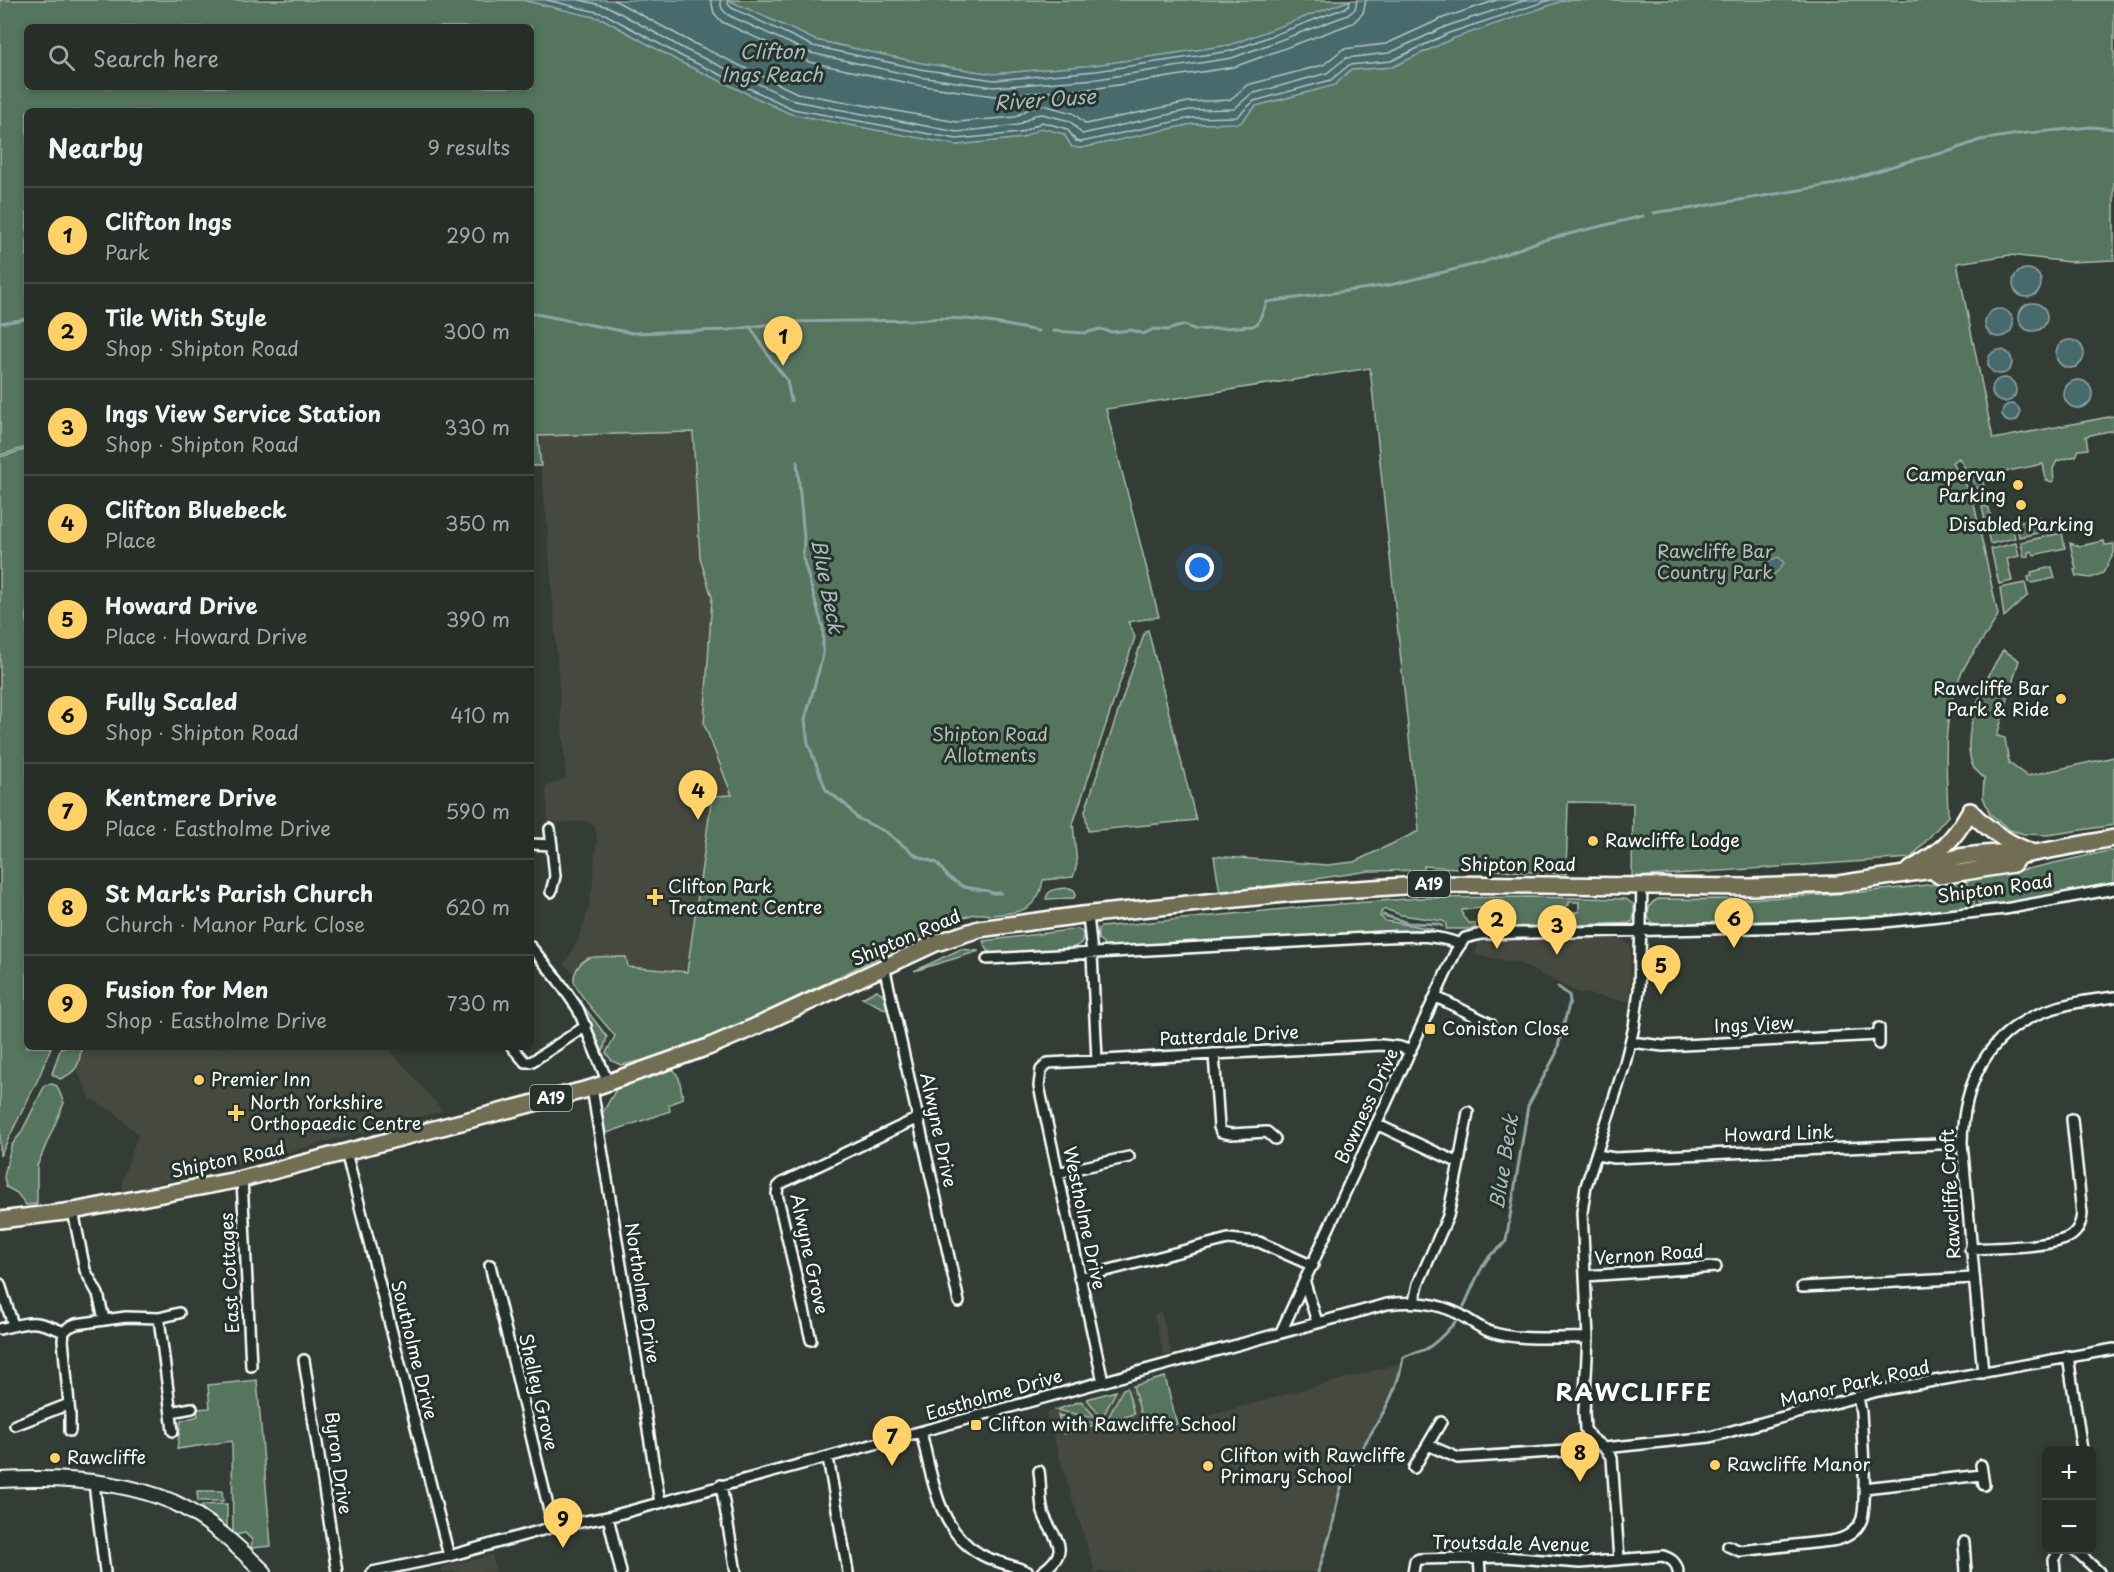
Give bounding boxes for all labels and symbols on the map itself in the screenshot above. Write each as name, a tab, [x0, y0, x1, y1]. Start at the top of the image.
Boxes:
water label: Clifton Ings Reach	[721, 36, 823, 89]
water label: River Ouse	[993, 80, 1098, 118]
pin: 1	[764, 316, 802, 366]
place label: Campervan Parking	[1905, 460, 2006, 508]
marker: Campervan Parking	[2011, 478, 2025, 492]
marker: Disabled Parking	[2014, 498, 2028, 512]
place label: Disabled Parking	[1948, 510, 2094, 537]
water label: Blue Beck	[804, 536, 852, 637]
park label: Rawcliffe Bar Country Park	[1657, 537, 1774, 585]
your location	[1185, 553, 1214, 582]
place label: Rawcliffe Bar Park & Ride	[1933, 674, 2050, 722]
marker: Rawcliffe Bar Park & Ride	[2054, 692, 2068, 706]
park label: Shipton Road Allotments	[932, 720, 1048, 768]
pin: 4	[678, 770, 718, 820]
place label: Rawcliffe Lodge	[1605, 826, 1740, 853]
marker: Rawcliffe Lodge	[1586, 834, 1600, 848]
street label: Shipton Road	[1460, 850, 1576, 877]
street label: Shipton Road	[1935, 866, 2054, 909]
road number: A19	[1408, 871, 1450, 897]
place label: Clifton Park Treatment Centre	[668, 872, 822, 920]
marker: Clifton Park Treatment Centre	[646, 888, 664, 906]
pin: 6	[1714, 898, 1754, 948]
pin: 2	[1478, 900, 1516, 949]
street label: Shipton Road	[847, 901, 964, 972]
pin: 3	[1538, 906, 1576, 955]
pin: 5	[1642, 946, 1680, 995]
street label: Ings View	[1713, 1008, 1795, 1039]
place label: Coniston Close	[1442, 1014, 1569, 1041]
street label: Patterdale Drive	[1159, 1017, 1299, 1052]
marker: Coniston Close	[1423, 1022, 1437, 1036]
street label: Bowness Drive	[1327, 1043, 1404, 1168]
place label: Premier Inn	[211, 1065, 311, 1092]
street label: Alwyne Drive	[914, 1070, 965, 1190]
marker: Premier Inn	[192, 1073, 206, 1087]
road number: A19	[530, 1085, 572, 1111]
place label: North Yorkshire Orthopaedic Centre	[250, 1088, 421, 1136]
marker: North Yorkshire Orthopaedic Centre	[227, 1104, 245, 1122]
water label: Blue Beck	[1481, 1111, 1525, 1212]
street label: Howard Link	[1724, 1117, 1834, 1148]
street label: Rawcliffe Croft	[1933, 1128, 1966, 1260]
street label: Shipton Road	[168, 1133, 287, 1184]
street label: Westholme Drive	[1057, 1144, 1114, 1292]
street label: Alwyne Grove	[785, 1191, 836, 1317]
street label: East Cottages	[212, 1212, 245, 1334]
street label: Northolme Drive	[619, 1220, 668, 1365]
street label: Vernon Road	[1593, 1236, 1705, 1271]
street label: Southolme Drive	[385, 1277, 446, 1422]
street label: Shelley Grove	[513, 1330, 566, 1453]
street label: Manor Park Road	[1777, 1352, 1932, 1413]
street label: Eastholme Drive	[922, 1361, 1065, 1426]
district label: RAWCLIFFE	[1556, 1373, 1713, 1409]
street label: Byron Drive	[319, 1410, 360, 1516]
place label: Clifton with Rawcliffe School	[988, 1410, 1237, 1437]
pin: 7	[872, 1416, 912, 1466]
marker: Clifton with Rawcliffe School	[969, 1418, 983, 1432]
pin: 8	[1560, 1432, 1600, 1482]
place label: Clifton with Rawcliffe Primary School	[1220, 1441, 1405, 1489]
place label: Rawcliffe	[67, 1443, 146, 1470]
place label: Rawcliffe Manor	[1727, 1450, 1870, 1477]
marker: Rawcliffe	[48, 1451, 62, 1465]
marker: Rawcliffe Manor	[1708, 1458, 1722, 1472]
marker: Clifton with Rawcliffe Primary School	[1201, 1459, 1215, 1473]
pin: 9	[544, 1498, 582, 1548]
street label: Troutsdale Avenue	[1432, 1528, 1590, 1557]

